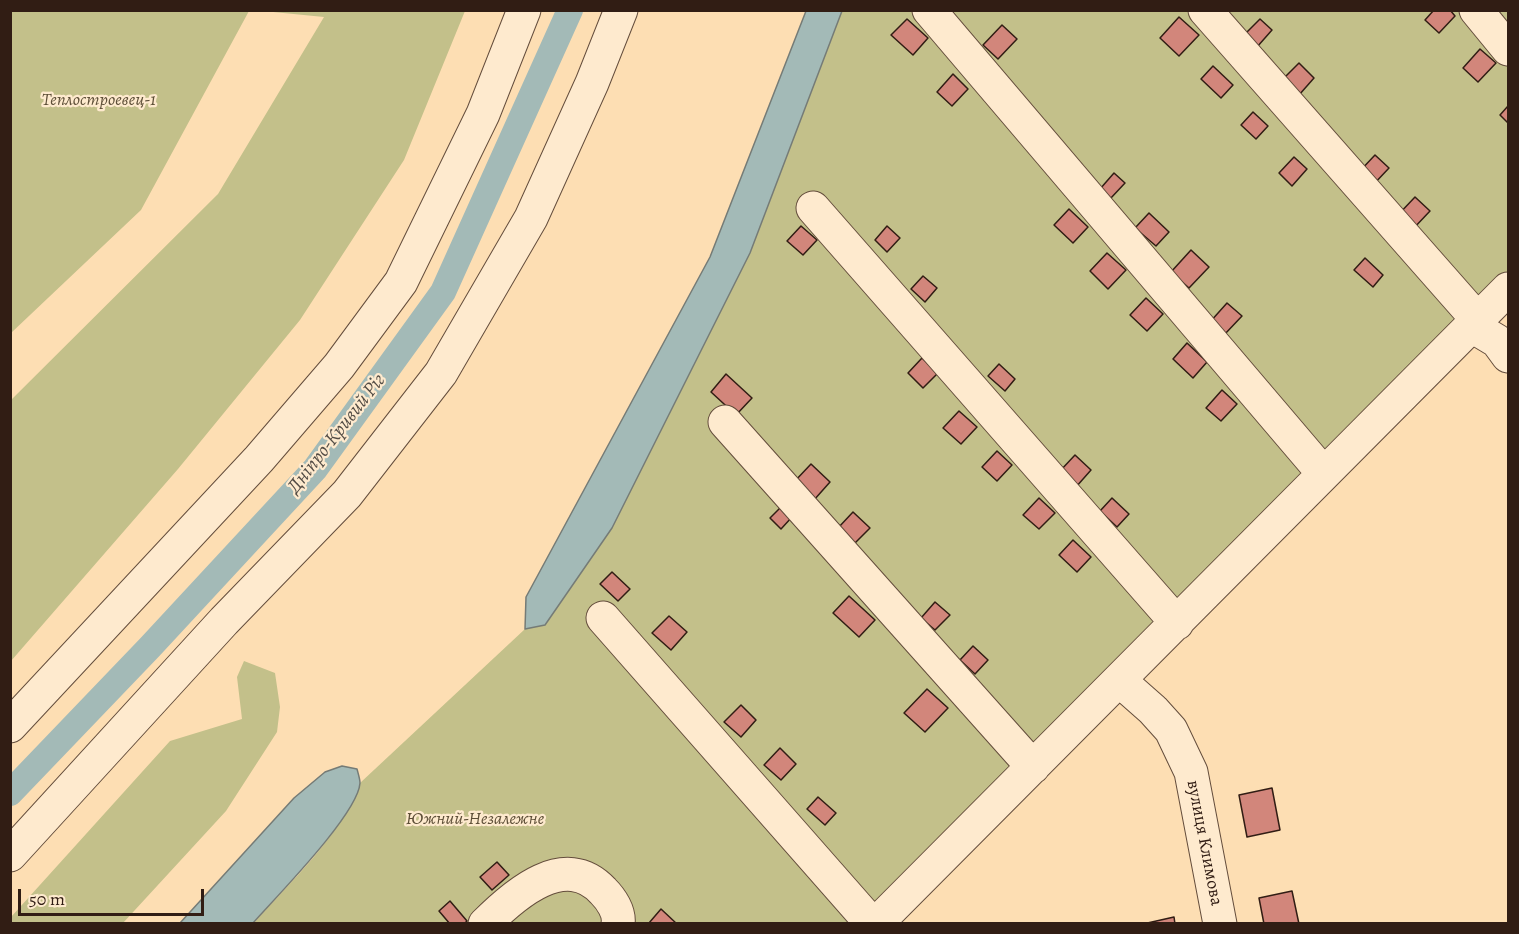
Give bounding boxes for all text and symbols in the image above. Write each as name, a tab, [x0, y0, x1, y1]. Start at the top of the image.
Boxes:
park label: Теплостроевец-1	[42, 90, 156, 112]
water label: Дніпро-Кривий Ріг	[283, 369, 391, 499]
street label: вулиця Климова	[1181, 778, 1227, 908]
park label: Южний-Незалежне	[406, 809, 544, 831]
scale bar	[21, 877, 207, 915]
text: 50 m	[29, 887, 65, 911]

